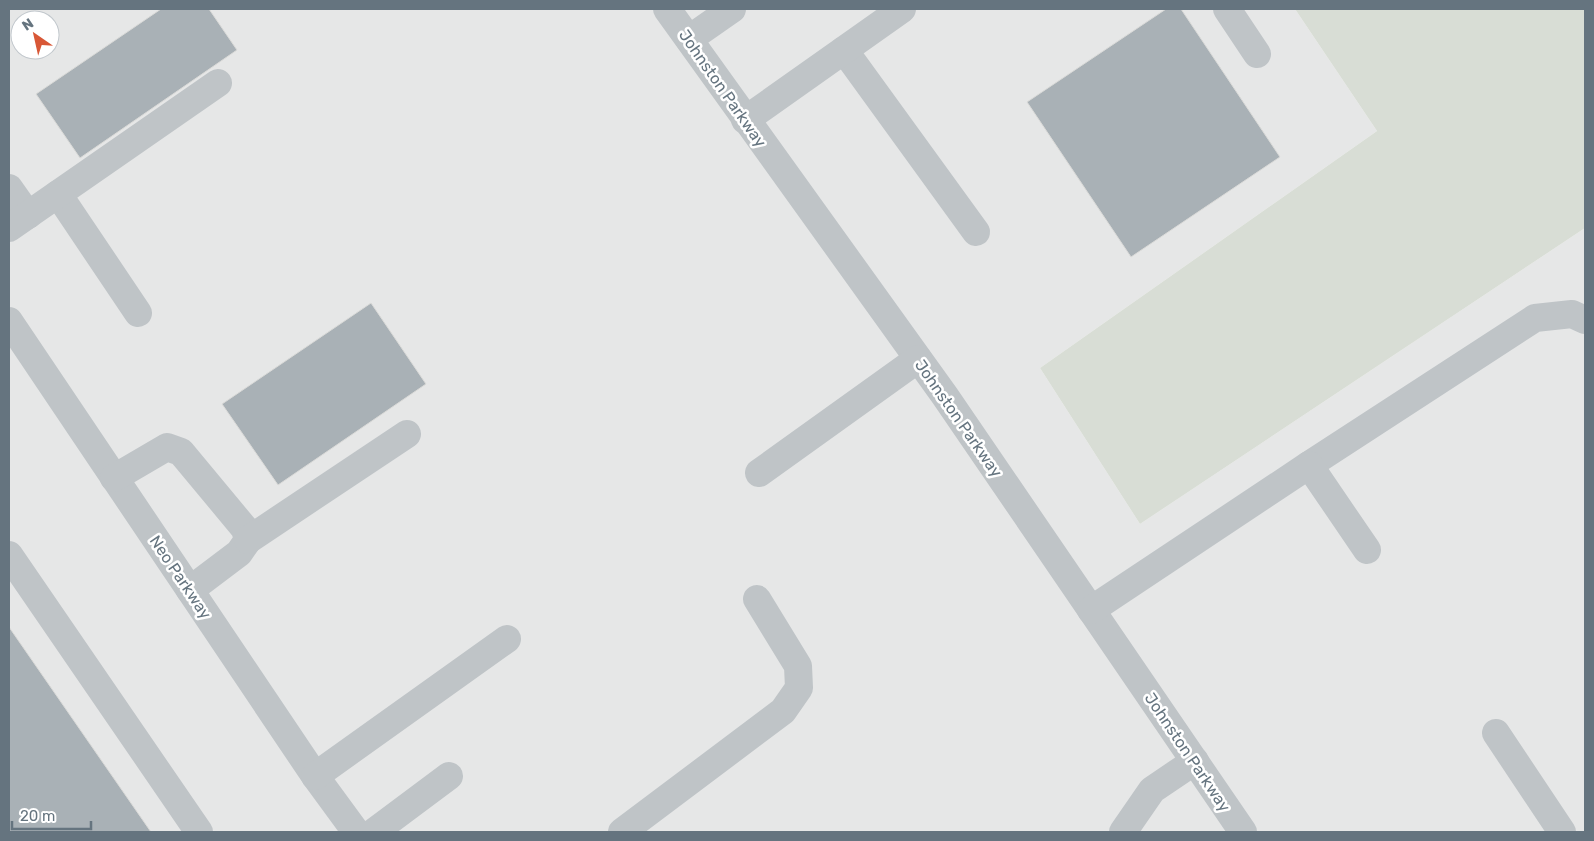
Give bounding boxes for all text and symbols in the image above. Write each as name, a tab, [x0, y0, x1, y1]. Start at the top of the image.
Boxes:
north arrow	[10, 10, 60, 60]
text: N	[19, 15, 37, 35]
street label: Johnston Parkway	[675, 26, 770, 151]
street label: Johnston Parkway	[911, 356, 1006, 481]
street label: Neo Parkway	[146, 532, 216, 623]
street label: Johnston Parkway	[1141, 689, 1235, 815]
scale bar	[12, 798, 91, 830]
text: 20 m	[20, 807, 55, 825]

